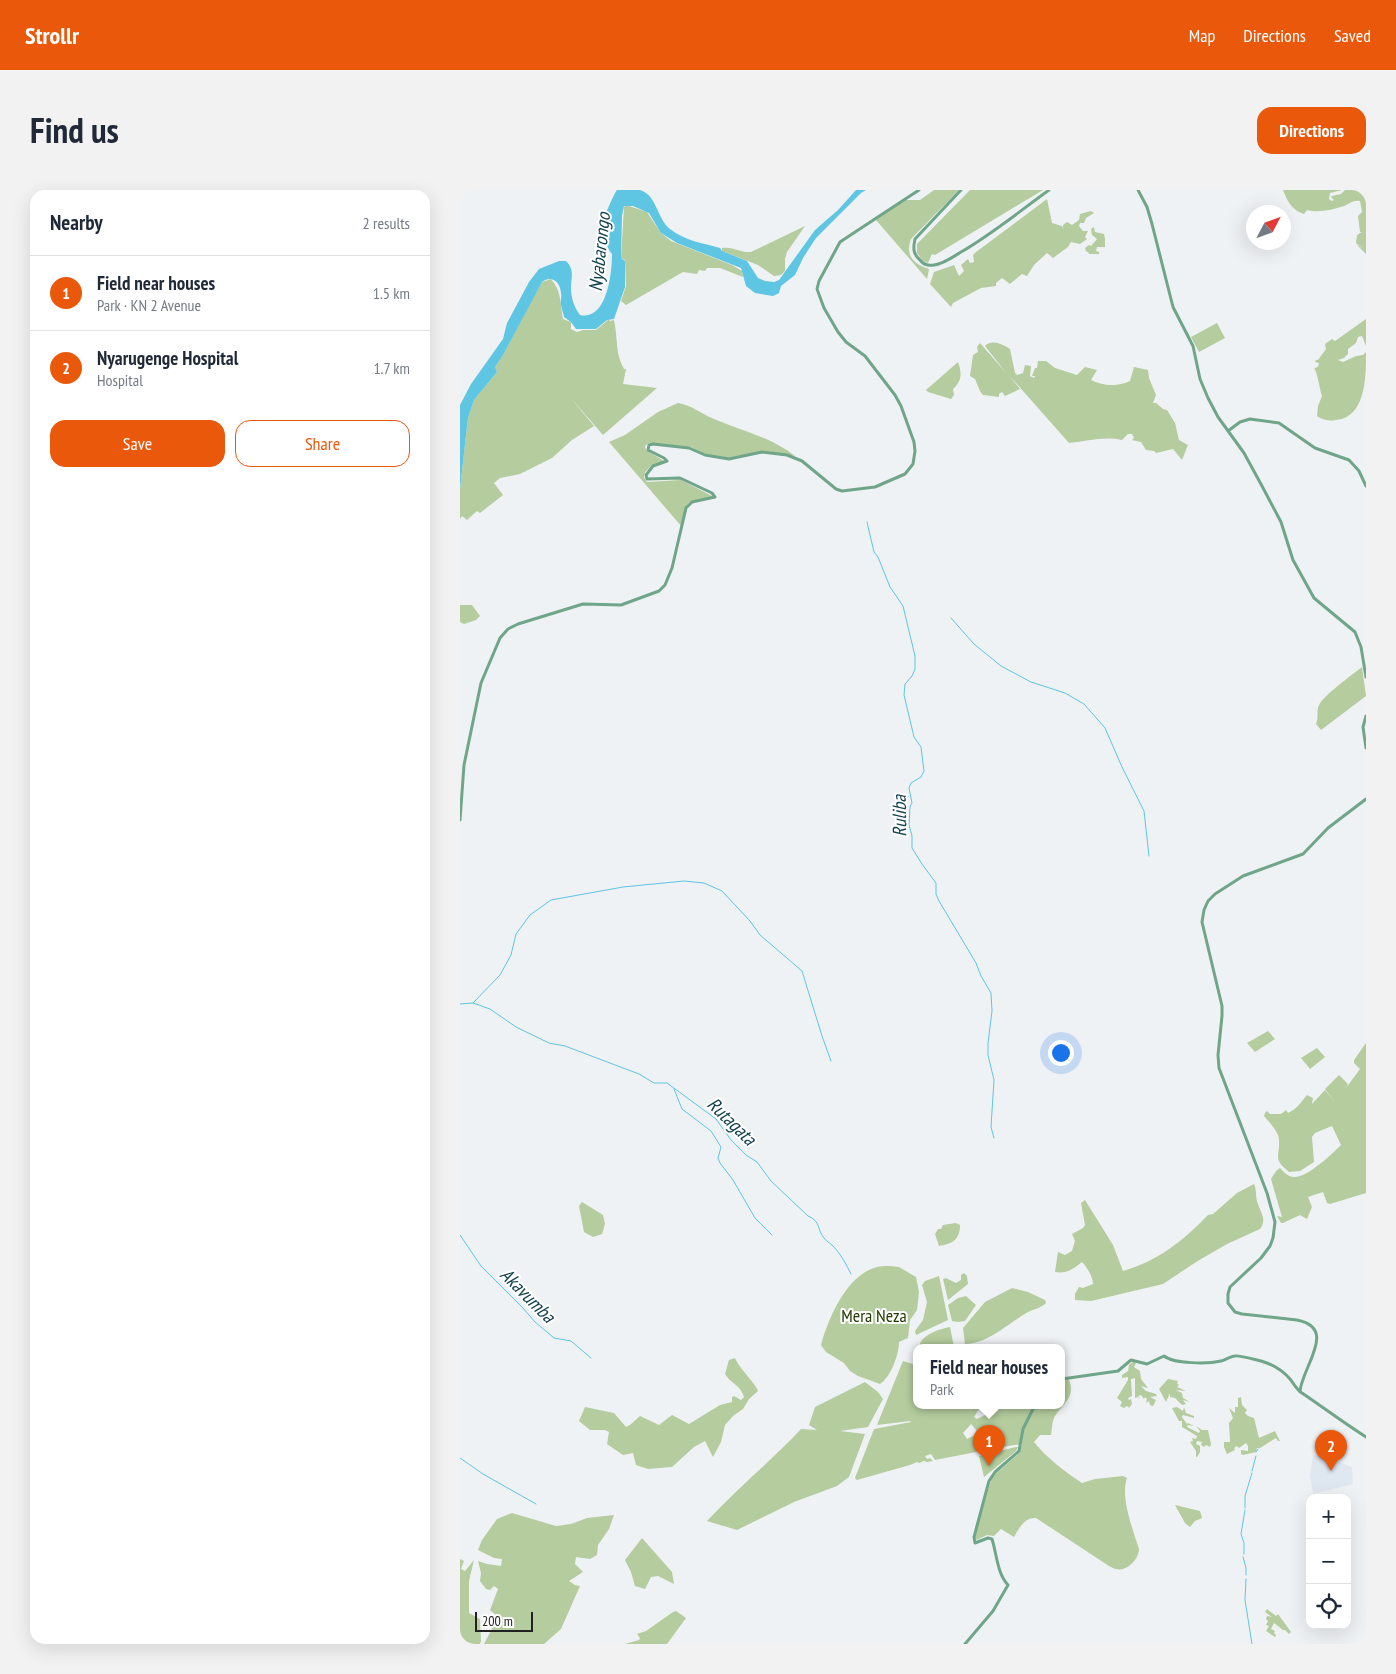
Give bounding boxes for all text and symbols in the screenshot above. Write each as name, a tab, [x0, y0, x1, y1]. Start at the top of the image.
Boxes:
text: Strollr	[25, 20, 79, 51]
text: Map	[1189, 24, 1215, 47]
text: Directions	[1243, 24, 1306, 47]
text: Saved	[1334, 24, 1371, 47]
text: Find us	[30, 107, 119, 153]
button: Directions	[1257, 107, 1366, 154]
north arrow	[1246, 205, 1291, 250]
text: Nearby	[50, 209, 103, 236]
water label: Nyabarongo	[583, 210, 615, 293]
text: 2 results	[363, 213, 410, 233]
text: Field near houses	[97, 271, 215, 295]
text: 1	[62, 283, 70, 303]
text: 1.5 km	[373, 283, 410, 303]
text: Park · KN 2 Avenue	[97, 295, 201, 315]
text: Nyarugenge Hospital	[97, 346, 238, 370]
text: 2	[62, 358, 70, 378]
text: 1.7 km	[373, 358, 410, 378]
text: Hospital	[97, 370, 143, 390]
button: Save	[50, 420, 225, 467]
button: Share	[235, 420, 410, 467]
water label: Ruliba	[887, 794, 911, 837]
your location	[1048, 1040, 1074, 1066]
water label: Rutagata	[703, 1092, 762, 1151]
water label: Akavumba	[496, 1263, 561, 1328]
park label: Mera Neza	[841, 1304, 907, 1327]
popup	[913, 1344, 1065, 1409]
text: Field near houses	[930, 1355, 1048, 1379]
text: Park	[930, 1379, 954, 1399]
pin: 1	[973, 1425, 1005, 1466]
pin: 2	[1315, 1430, 1347, 1471]
map controls	[1306, 1494, 1351, 1629]
button: +	[1306, 1494, 1351, 1539]
button: −	[1306, 1539, 1351, 1584]
button: locate	[1306, 1584, 1351, 1629]
scale bar	[475, 1609, 532, 1632]
text: 200 m	[482, 1612, 513, 1630]

